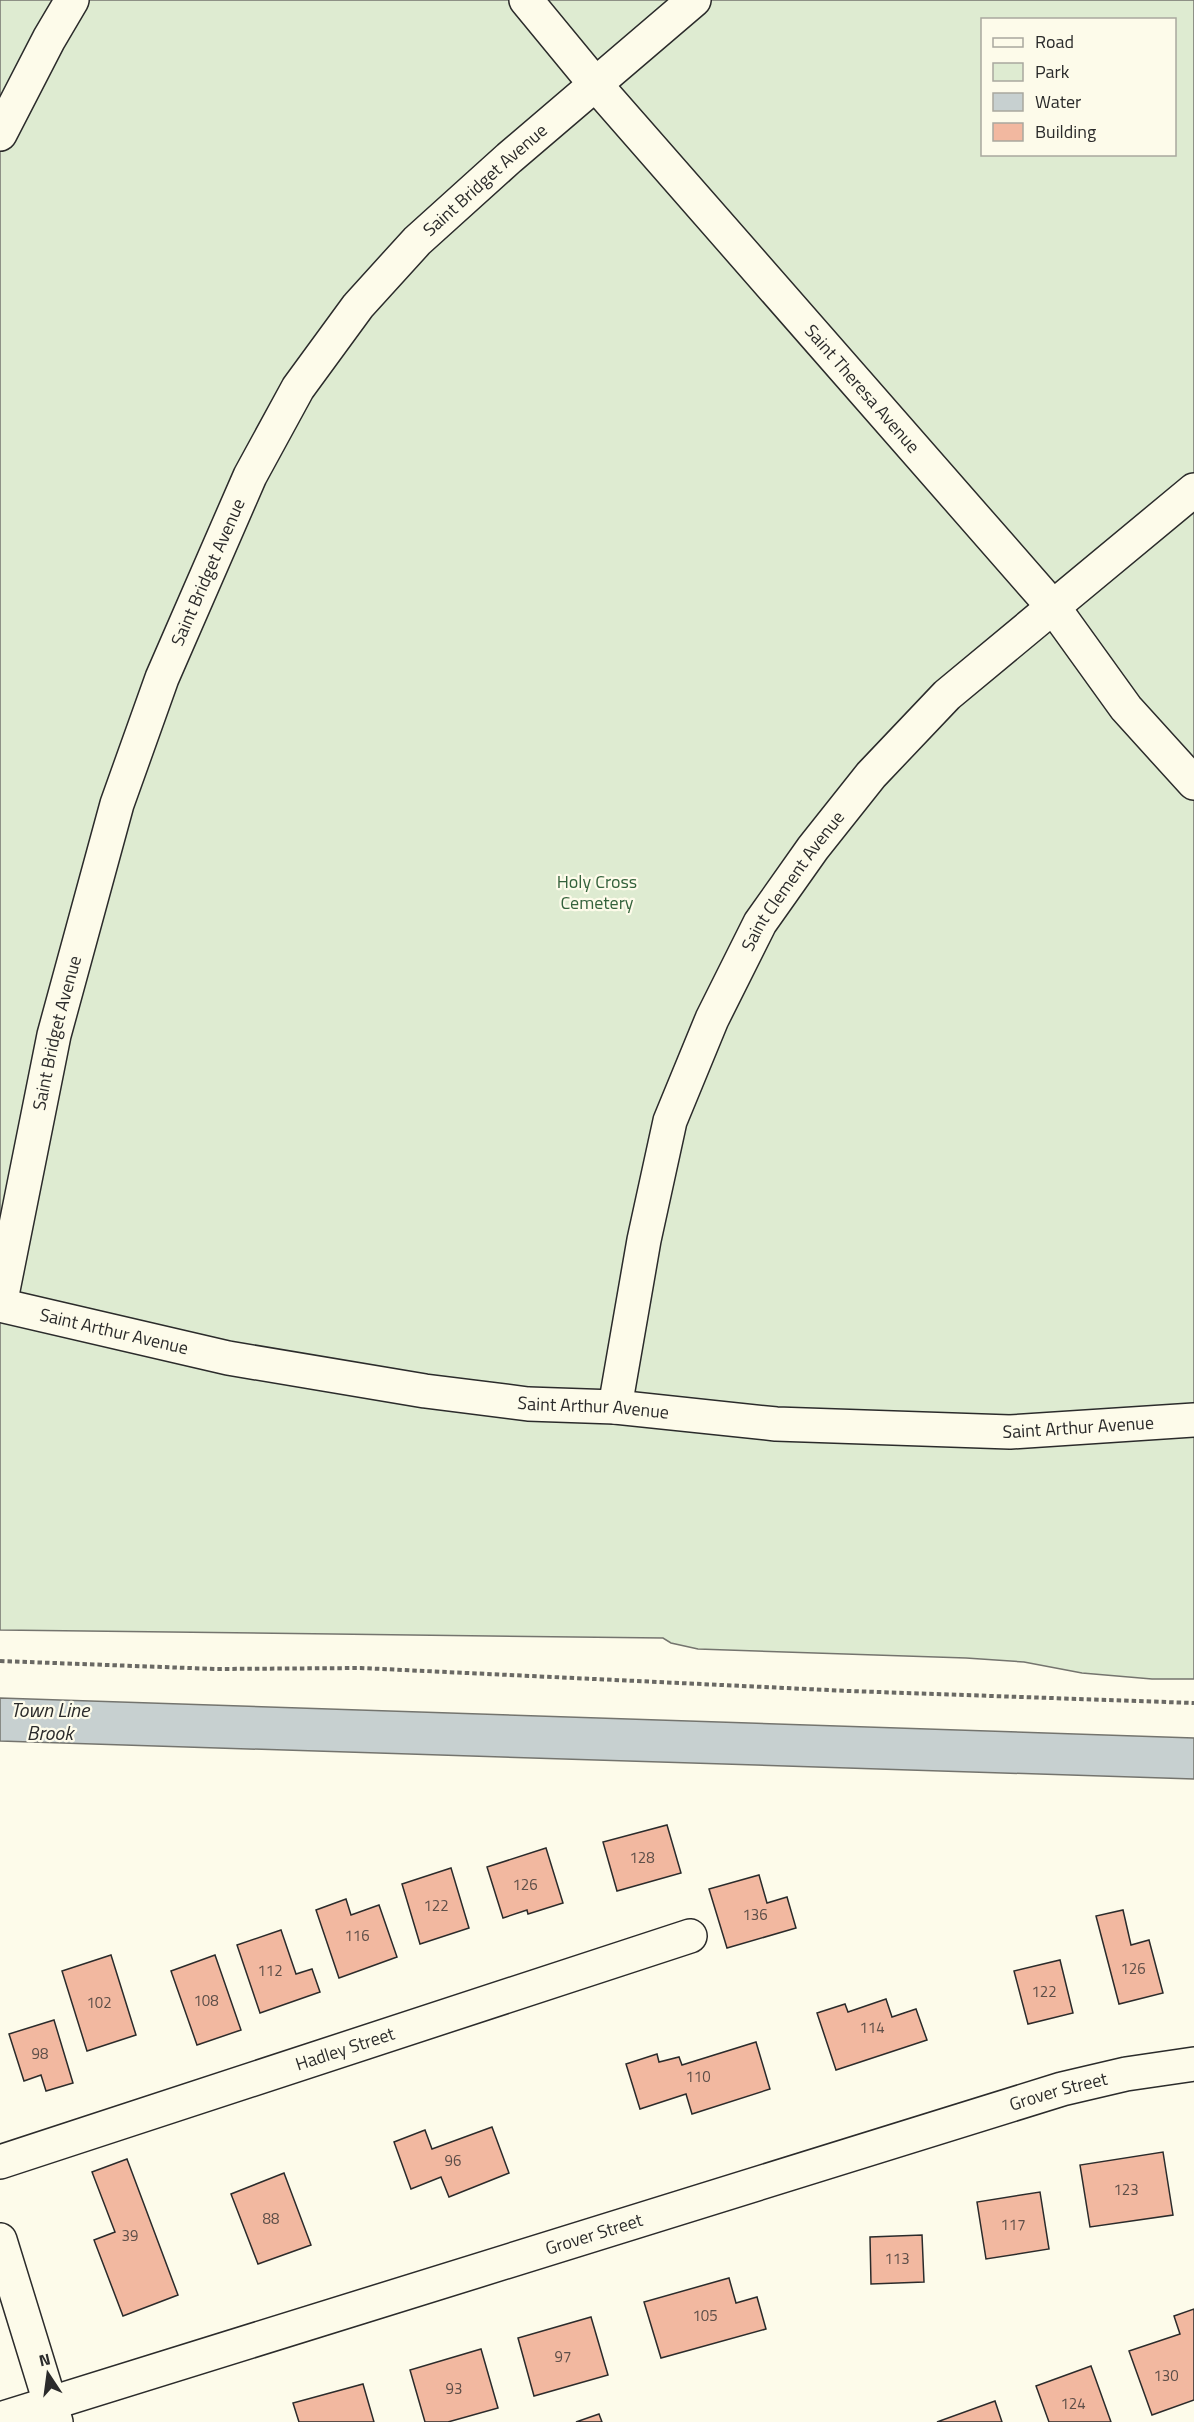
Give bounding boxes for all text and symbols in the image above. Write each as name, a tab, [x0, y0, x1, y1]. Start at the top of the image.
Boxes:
legend	[981, 18, 1176, 156]
text: Road	[1035, 28, 1074, 55]
text: Park	[1035, 58, 1070, 85]
text: Water	[1035, 88, 1081, 115]
street label: Saint Bridget Avenue	[417, 117, 553, 242]
text: Building	[1035, 118, 1096, 145]
street label: Saint Theresa Avenue	[798, 318, 927, 459]
street label: Saint Bridget Avenue	[164, 494, 252, 650]
street label: Saint Clement Avenue	[734, 805, 851, 956]
park label: Holy Cross Cemetery	[557, 868, 637, 916]
street label: Saint Bridget Avenue	[25, 952, 88, 1113]
street label: Saint Arthur Avenue	[37, 1301, 191, 1361]
street label: Saint Arthur Avenue	[516, 1389, 670, 1426]
street label: Saint Arthur Avenue	[1002, 1409, 1155, 1445]
water label: Town Line Brook	[11, 1694, 91, 1748]
house number: 128	[629, 1846, 655, 1869]
house number: 126	[512, 1873, 538, 1896]
house number: 122	[423, 1894, 449, 1917]
house number: 136	[742, 1903, 768, 1926]
house number: 116	[344, 1924, 370, 1947]
house number: 126	[1120, 1957, 1146, 1980]
house number: 112	[257, 1959, 283, 1982]
house number: 122	[1031, 1980, 1057, 2003]
house number: 108	[193, 1989, 219, 2012]
house number: 102	[86, 1991, 112, 2014]
house number: 114	[859, 2016, 885, 2039]
street label: Hadley Street	[292, 2019, 399, 2077]
house number: 98	[32, 2042, 48, 2065]
house number: 110	[685, 2065, 711, 2088]
street label: Grover Street	[1006, 2065, 1111, 2118]
house number: 96	[445, 2149, 461, 2172]
house number: 123	[1113, 2178, 1139, 2201]
street label: Grover Street	[542, 2206, 647, 2262]
house number: 88	[263, 2207, 279, 2230]
house number: 117	[1000, 2213, 1026, 2236]
house number: 39	[122, 2224, 138, 2247]
house number: 113	[884, 2247, 910, 2270]
house number: 105	[692, 2304, 718, 2327]
north arrow	[18, 2344, 78, 2404]
house number: 97	[555, 2345, 571, 2368]
text: N	[37, 2346, 53, 2372]
house number: 130	[1153, 2364, 1179, 2387]
house number: 93	[446, 2377, 462, 2400]
house number: 124	[1060, 2392, 1086, 2415]

